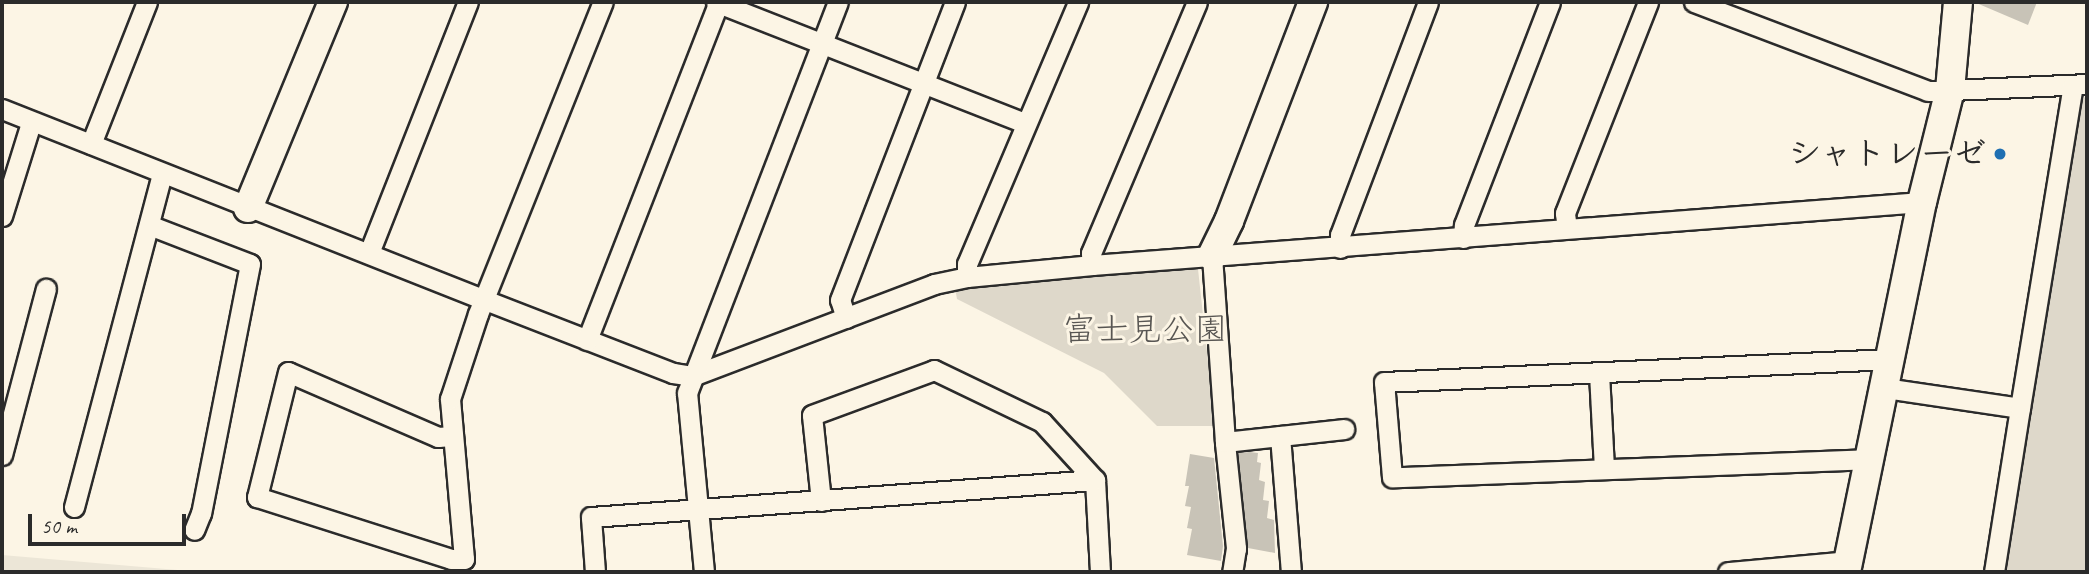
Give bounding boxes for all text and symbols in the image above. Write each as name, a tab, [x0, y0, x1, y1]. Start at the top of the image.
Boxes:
place label: シャトレーゼ	[1787, 134, 1986, 174]
marker: シャトレーゼ	[1992, 146, 2008, 162]
park label: 富士見公園	[1063, 310, 1227, 350]
scale bar	[32, 500, 189, 544]
text: 50 m	[41, 513, 77, 539]

